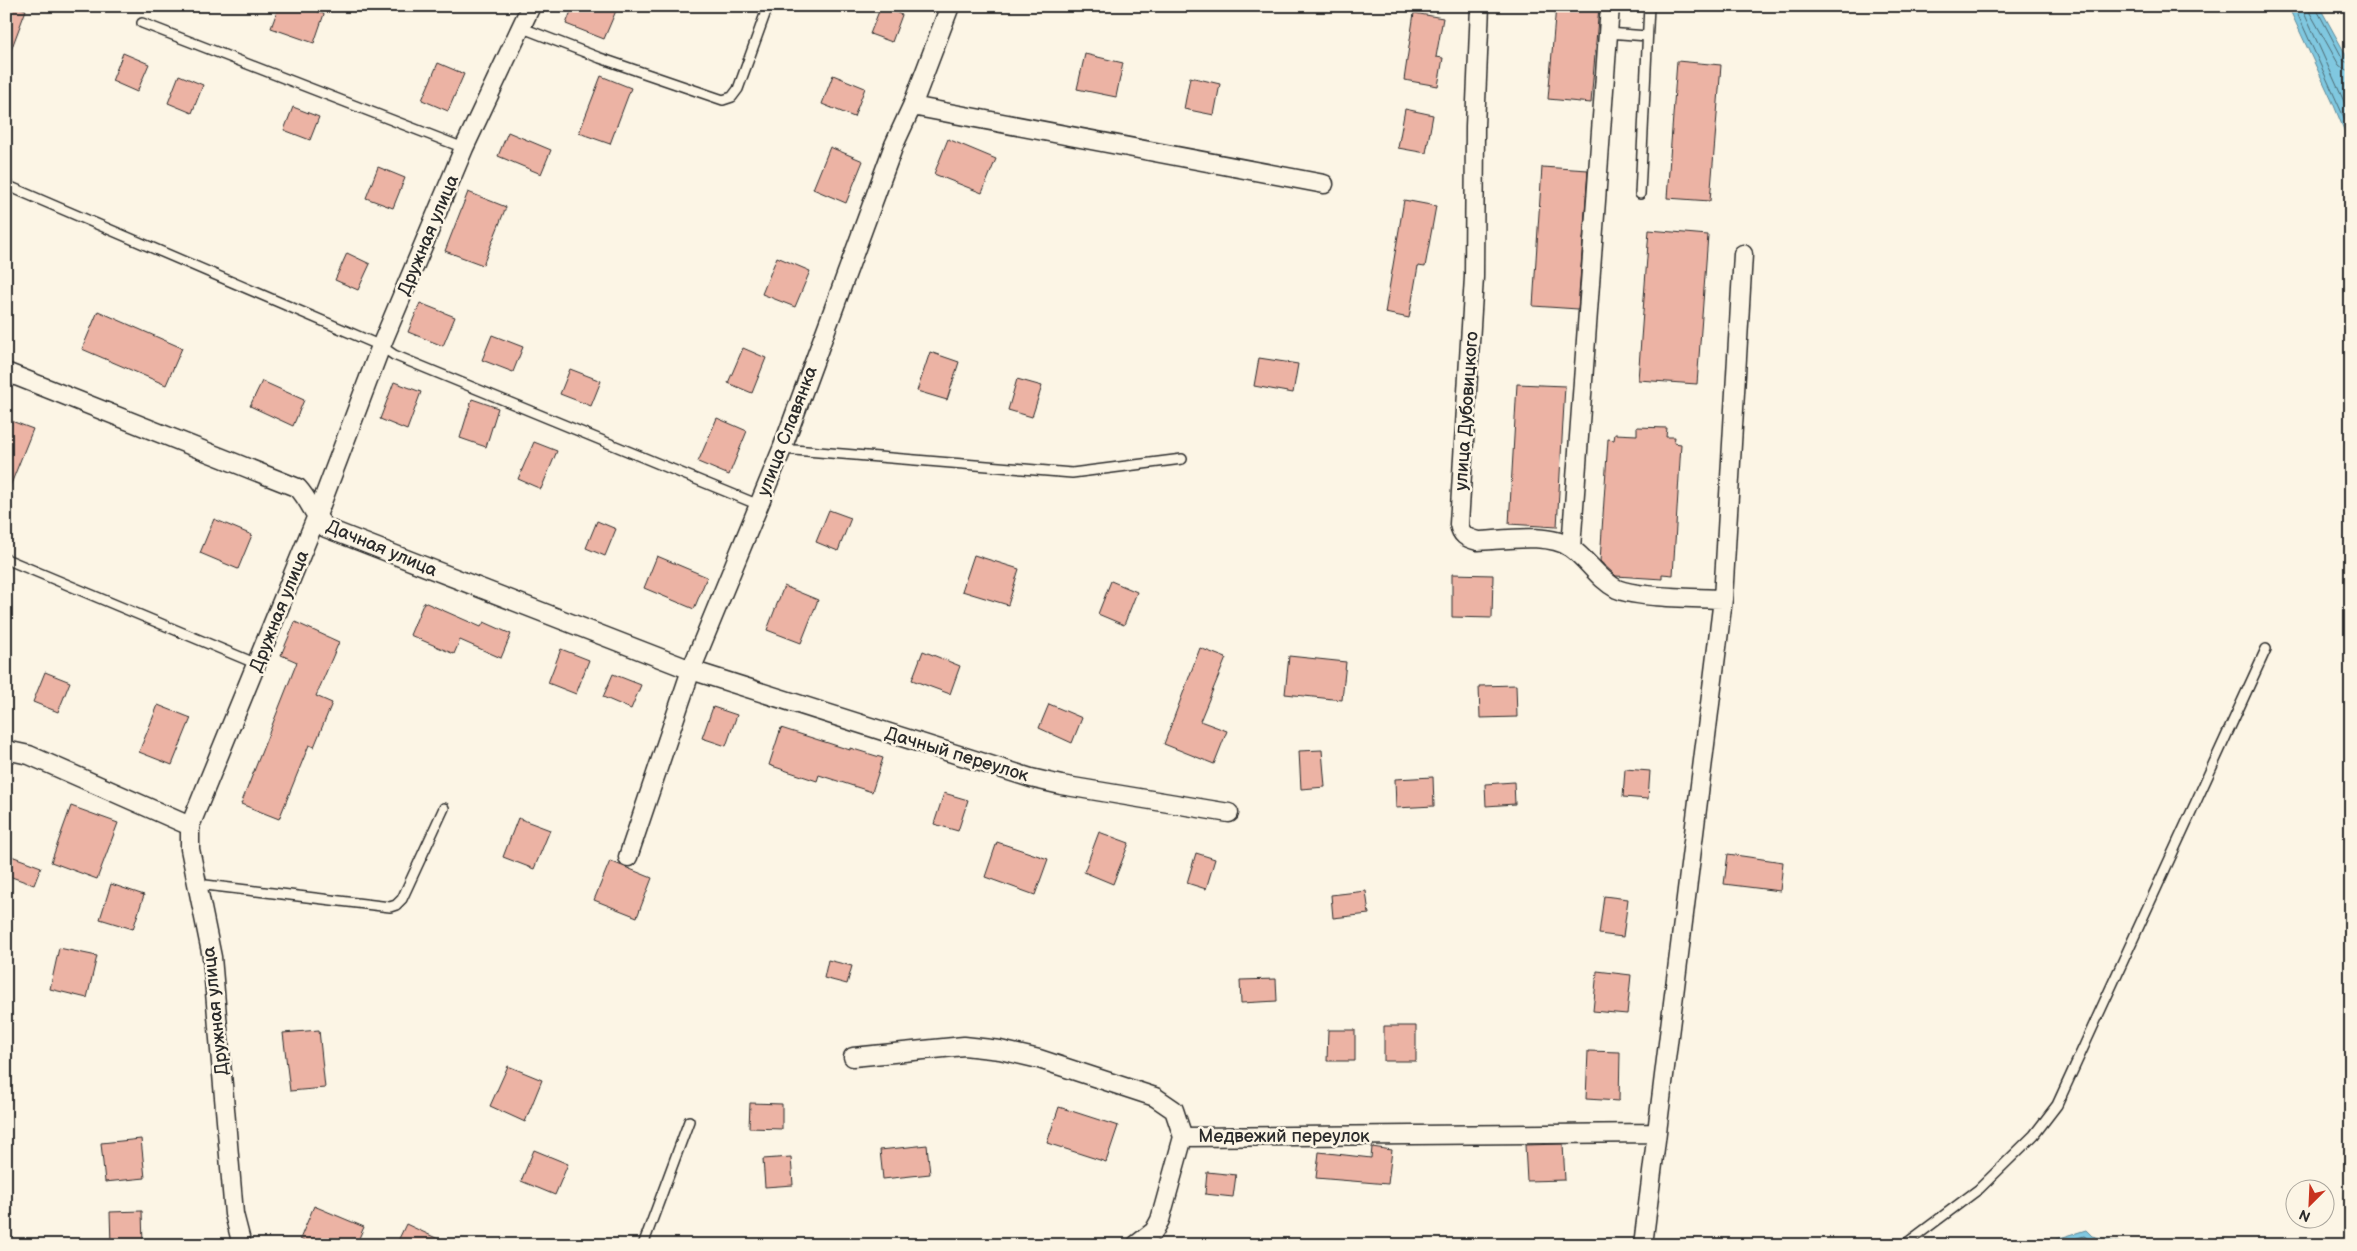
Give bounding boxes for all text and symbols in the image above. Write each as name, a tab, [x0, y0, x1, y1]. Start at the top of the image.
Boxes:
street label: Дружная улица	[394, 171, 464, 299]
street label: улица Дубовицкого	[1450, 331, 1483, 491]
street label: улица Славянка	[753, 363, 822, 499]
street label: Дачная улица	[323, 516, 441, 581]
street label: Дружная улица	[246, 547, 314, 675]
street label: Дачный переулок	[883, 723, 1032, 786]
street label: Дружная улица	[198, 945, 233, 1076]
street label: Медвежий переулок	[1198, 1126, 1370, 1147]
north arrow	[2284, 1178, 2334, 1228]
text: N	[2297, 1206, 2313, 1225]

